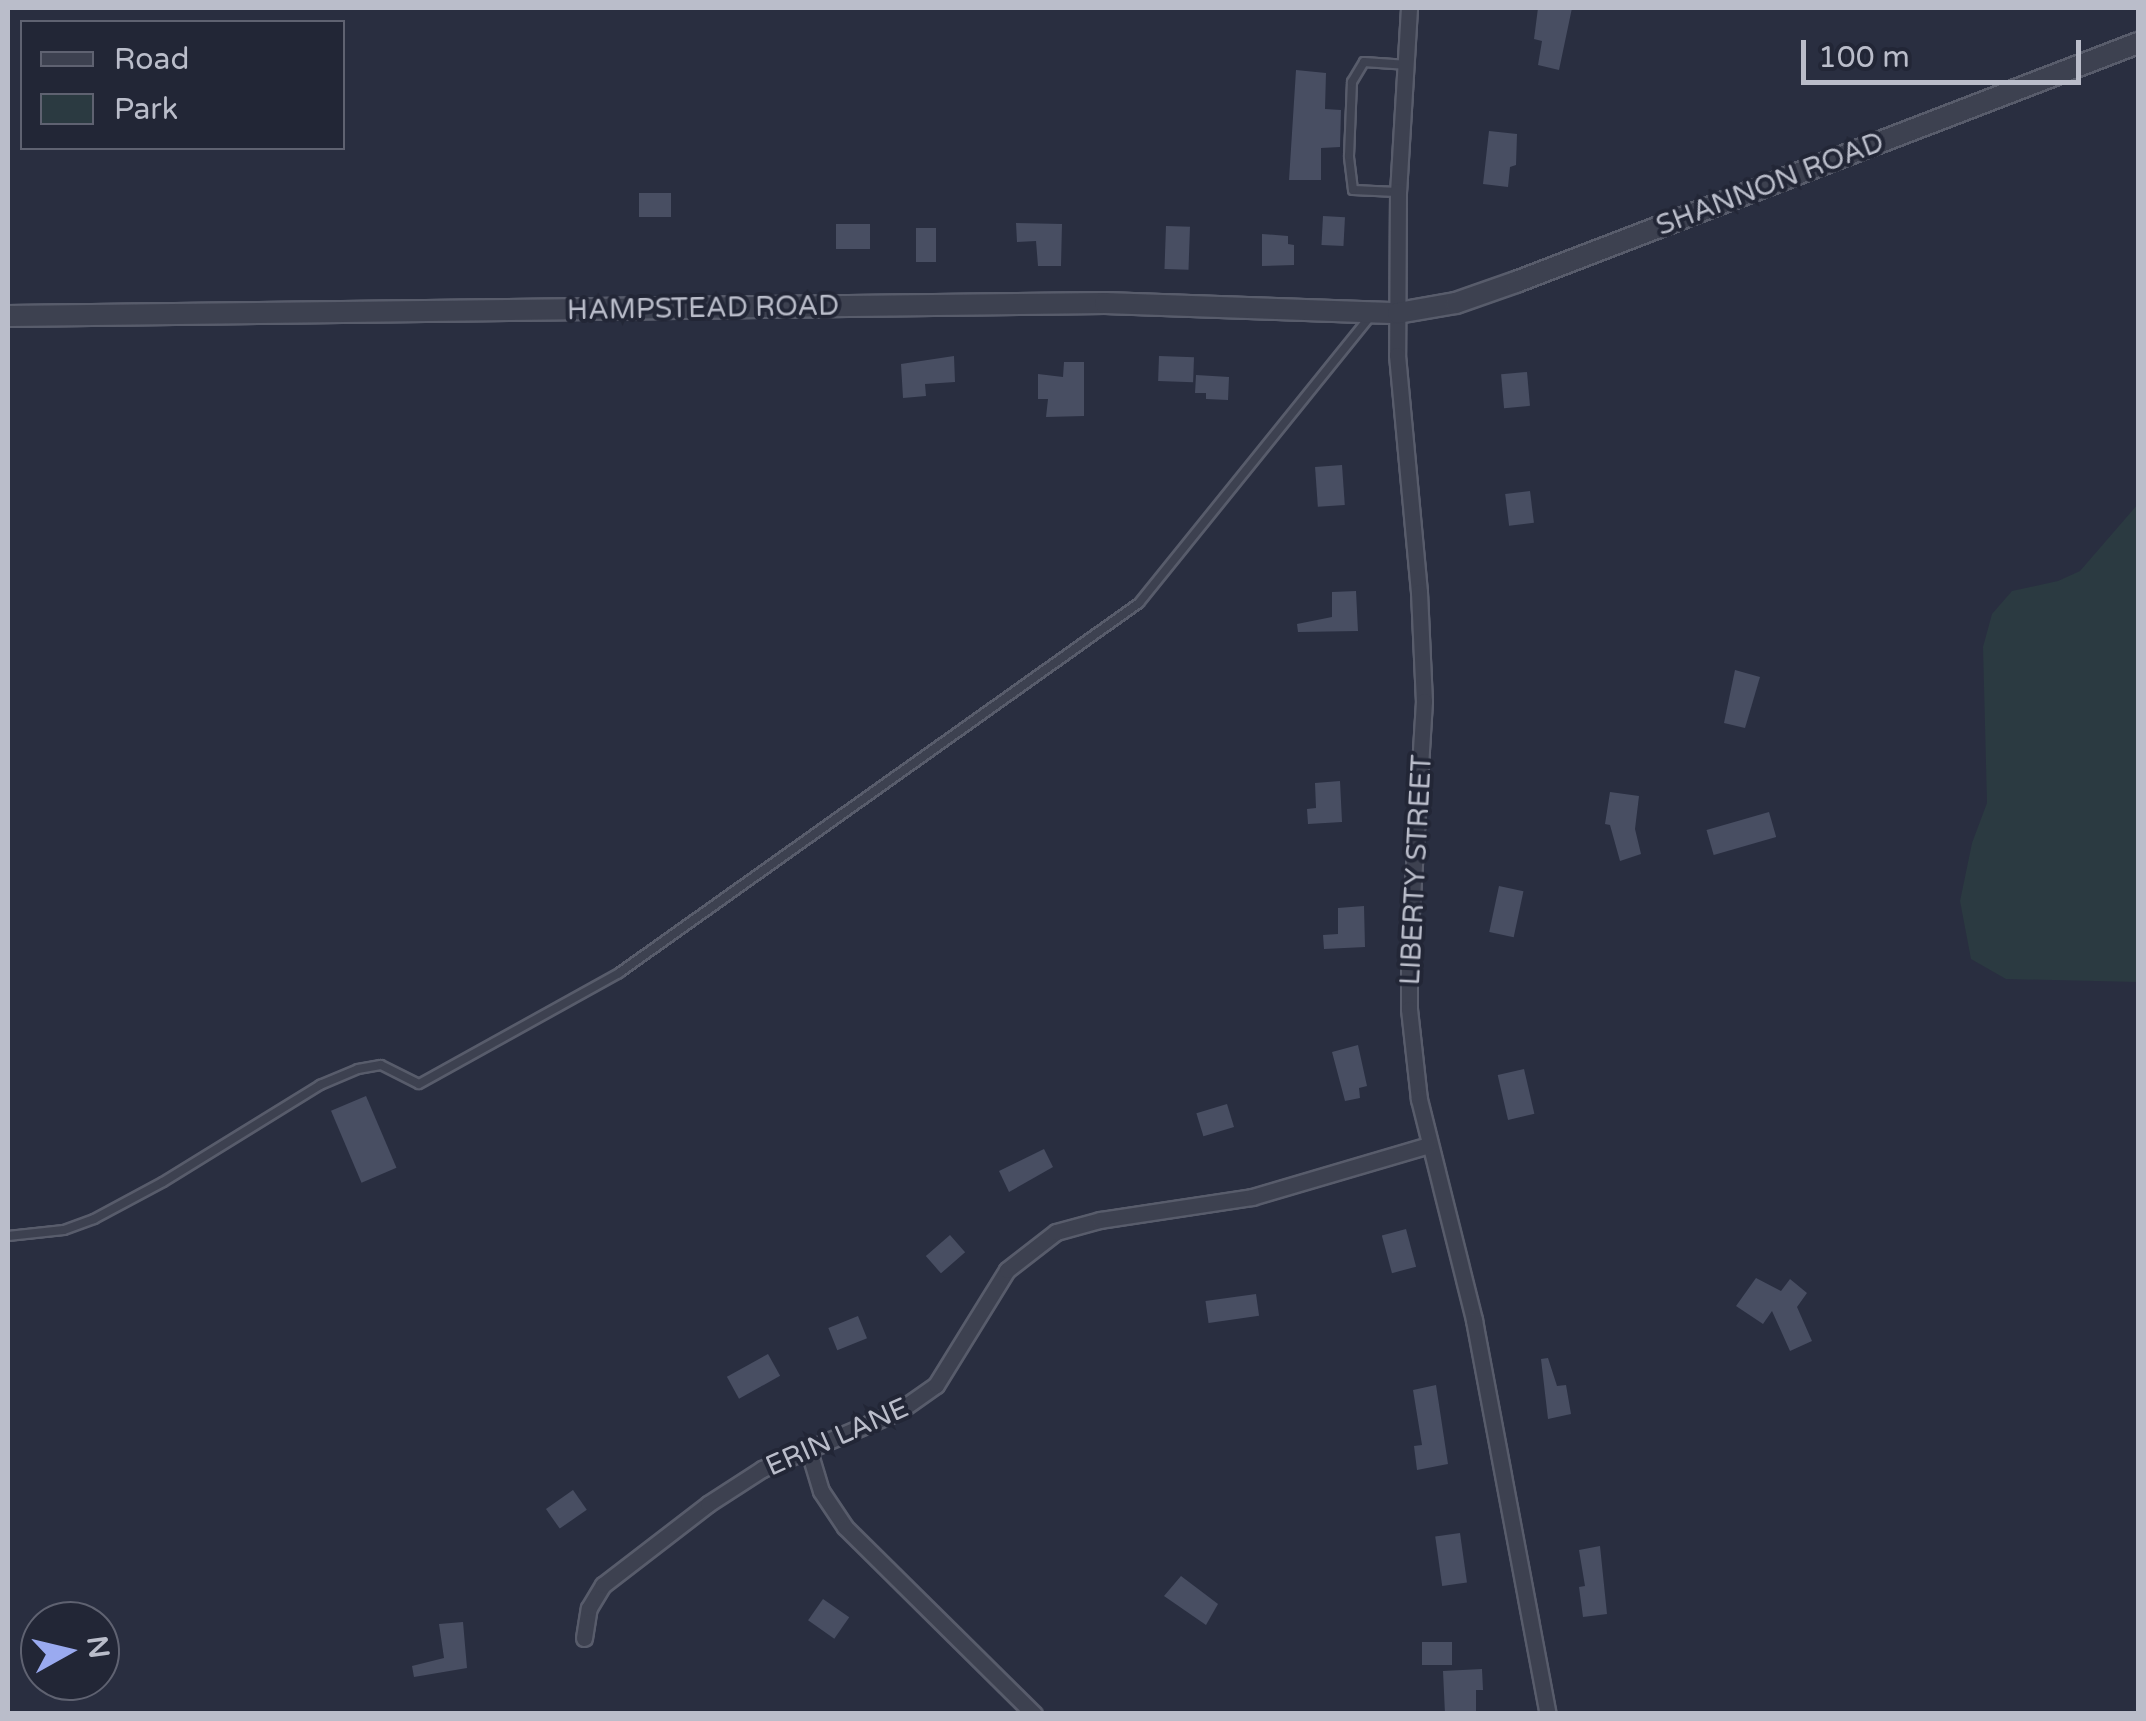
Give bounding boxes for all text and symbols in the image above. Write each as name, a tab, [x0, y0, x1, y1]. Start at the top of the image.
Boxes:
legend	[20, 20, 345, 150]
scale bar	[1806, 20, 2086, 82]
text: 100 m	[1818, 39, 1910, 76]
text: Road	[114, 41, 189, 78]
text: Park	[114, 91, 178, 128]
street label: SHANNON ROAD	[1652, 125, 1888, 243]
street label: HAMPSTEAD ROAD	[567, 289, 839, 327]
street label: LIBERTY STREET	[1393, 754, 1439, 986]
street label: ERIN LANE	[761, 1391, 913, 1483]
north arrow	[20, 1601, 120, 1701]
text: N	[79, 1634, 116, 1661]

